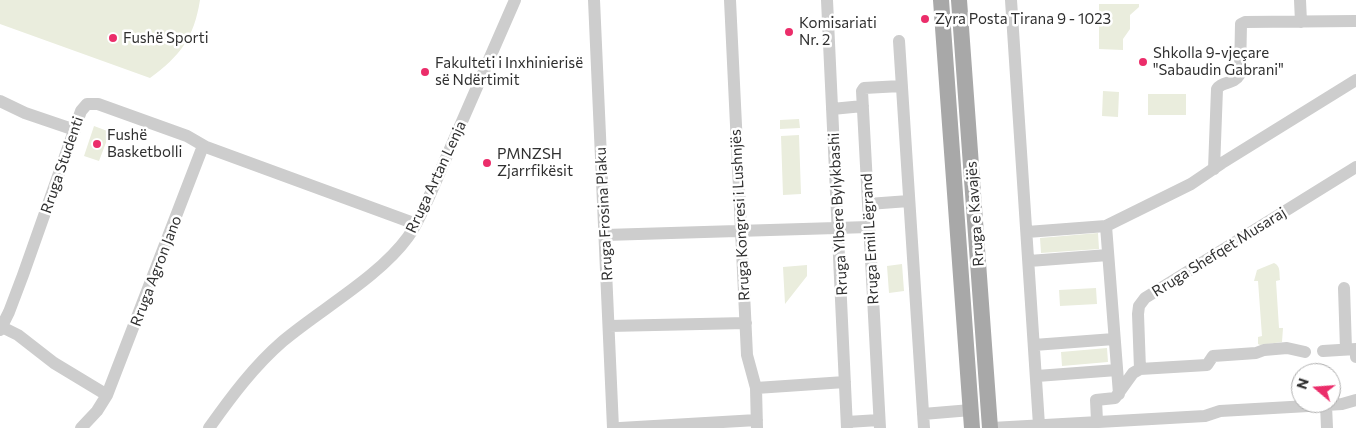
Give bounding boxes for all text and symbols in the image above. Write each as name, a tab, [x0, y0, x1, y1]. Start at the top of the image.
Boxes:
place label: Zyra Posta Tirana 9 - 1023	[935, 10, 1111, 28]
marker: Zyra Posta Tirana 9 - 1023	[919, 13, 931, 25]
place label: Komisariati Nr. 2	[799, 14, 877, 49]
marker: Komisariati Nr. 2	[783, 26, 795, 38]
place label: Fushë Sporti	[123, 29, 209, 47]
marker: Fushë Sporti	[107, 32, 119, 44]
place label: Shkolla 9-vjeçare "Sabaudin Gabrani"	[1153, 44, 1284, 79]
place label: Fakulteti i Inxhinierisë së Ndërtimit	[435, 54, 583, 89]
marker: Shkolla 9-vjeçare "Sabaudin Gabrani"	[1137, 56, 1149, 68]
marker: Fakulteti i Inxhinierisë së Ndërtimit	[419, 66, 431, 78]
street label: Rruga Studenti	[37, 114, 87, 216]
street label: Rruga Artan Lenja	[402, 118, 470, 236]
place label: Fushë Basketbolli	[107, 126, 182, 161]
street label: Rruga Kongresi i Lushnjës	[727, 129, 753, 301]
street label: Rruga Ylbere Bylykbashi	[825, 132, 851, 296]
marker: Fushë Basketbolli	[91, 138, 103, 150]
place label: PMNZSH Zjarrfikësit	[497, 145, 573, 180]
street label: Rruga Frosina Plaku	[592, 147, 616, 281]
marker: PMNZSH Zjarrfikësit	[481, 157, 493, 169]
street label: Rruga e Kavajës	[962, 161, 988, 267]
street label: Rruga Emil Lëgrand	[858, 173, 882, 305]
street label: Rruga Shefqet Musaraj	[1149, 203, 1289, 301]
street label: Rruga Agron Jano	[127, 213, 185, 329]
north arrow	[1291, 363, 1341, 413]
text: N	[1293, 376, 1312, 391]

